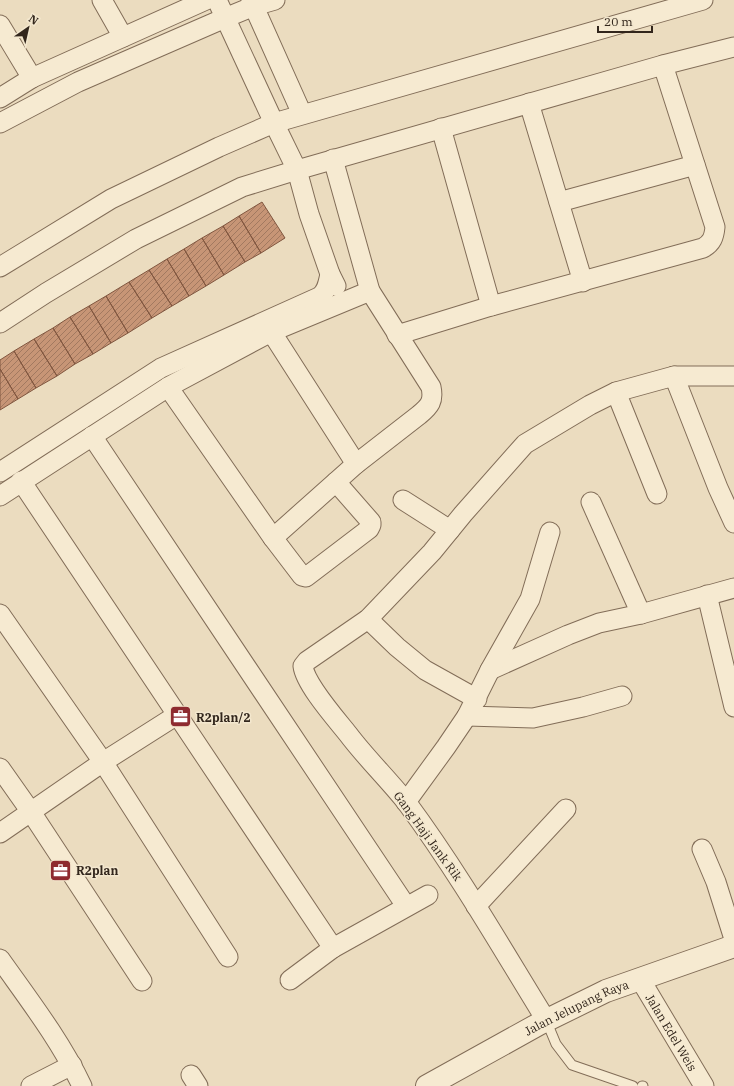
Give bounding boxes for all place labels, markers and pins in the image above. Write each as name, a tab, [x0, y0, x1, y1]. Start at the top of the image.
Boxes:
office icon: R2plan/2	[168, 704, 194, 730]
place label: R2plan/2	[196, 710, 251, 725]
office icon: R2plan	[48, 857, 74, 883]
place label: R2plan	[76, 863, 118, 878]

